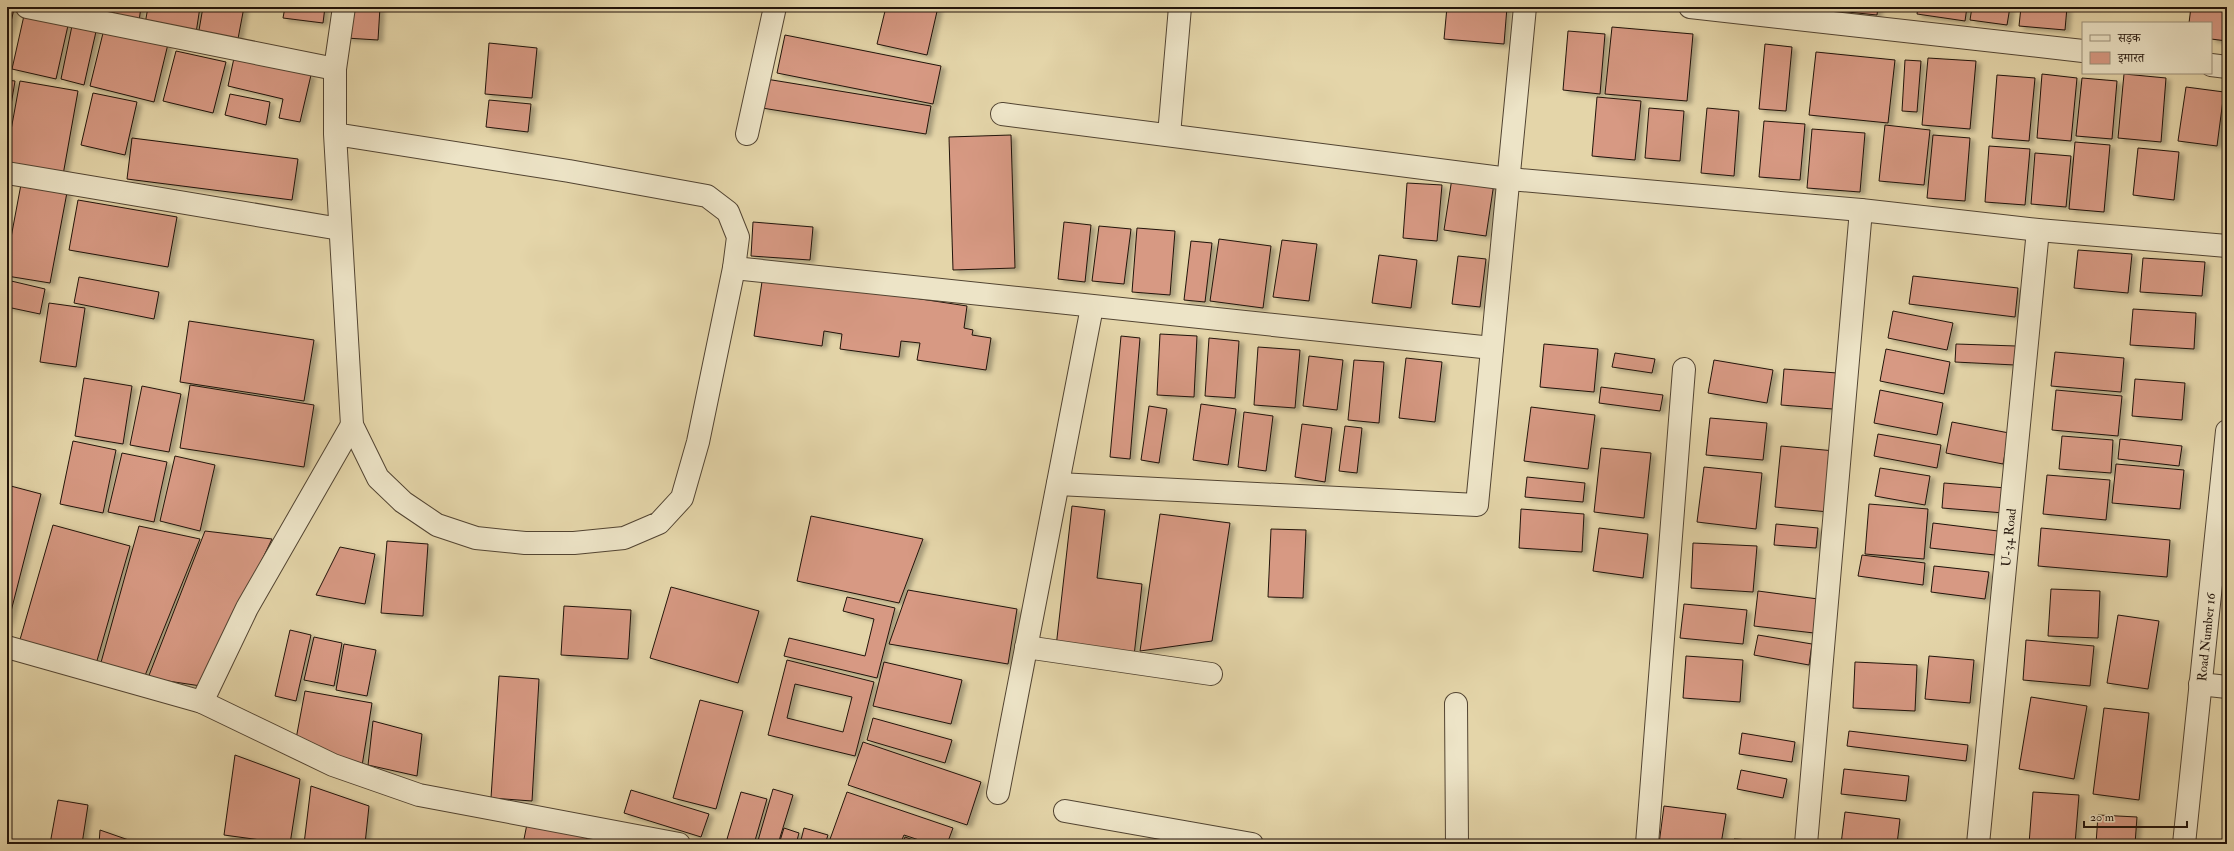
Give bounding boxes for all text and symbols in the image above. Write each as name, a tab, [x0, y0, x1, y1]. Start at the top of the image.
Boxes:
legend	[2082, 22, 2212, 74]
text: सड़क	[2117, 31, 2142, 46]
text: इमारत	[2117, 51, 2145, 66]
street label: U-34 Road	[1998, 507, 2020, 567]
street label: Road Number 16	[2194, 591, 2219, 682]
scale bar	[2084, 803, 2187, 829]
text: 20 m	[2090, 810, 2115, 825]

